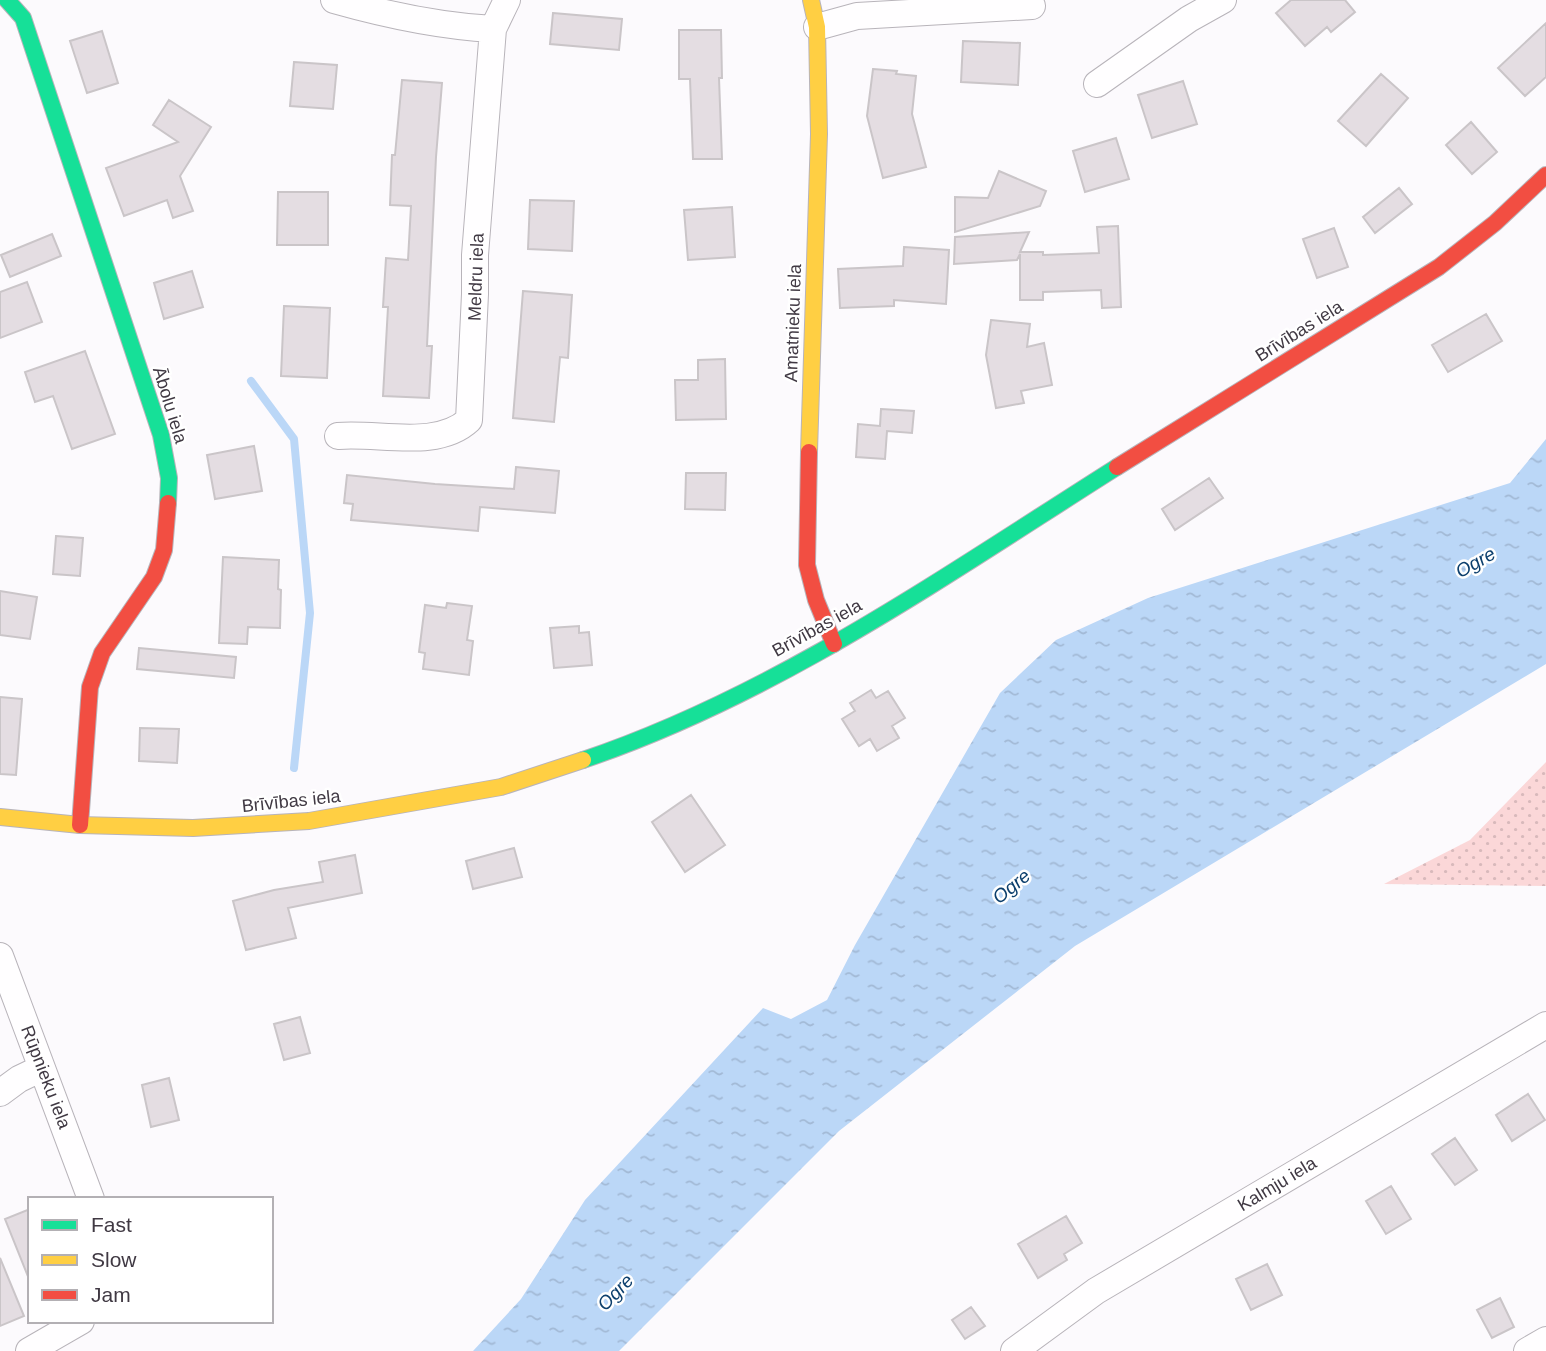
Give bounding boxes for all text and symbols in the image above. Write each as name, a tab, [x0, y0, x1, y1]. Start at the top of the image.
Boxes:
street label: Meldru iela	[464, 232, 488, 321]
street label: Amatnieku iela	[781, 263, 805, 382]
street label: Brīvības iela	[1252, 296, 1347, 366]
street label: Ābolu iela	[149, 364, 191, 447]
water label: Ogre	[1452, 543, 1499, 582]
street label: Brīvības iela	[769, 595, 866, 661]
street label: Brīvības iela	[241, 786, 342, 816]
water label: Ogre	[988, 865, 1034, 908]
street label: Rūpnieku iela	[17, 1022, 75, 1132]
street label: Kalmju iela	[1234, 1152, 1321, 1215]
legend	[28, 1197, 273, 1323]
text: Fast	[91, 1213, 132, 1236]
text: Slow	[91, 1248, 137, 1271]
water label: Ogre	[593, 1270, 638, 1315]
text: Jam	[91, 1283, 131, 1306]

